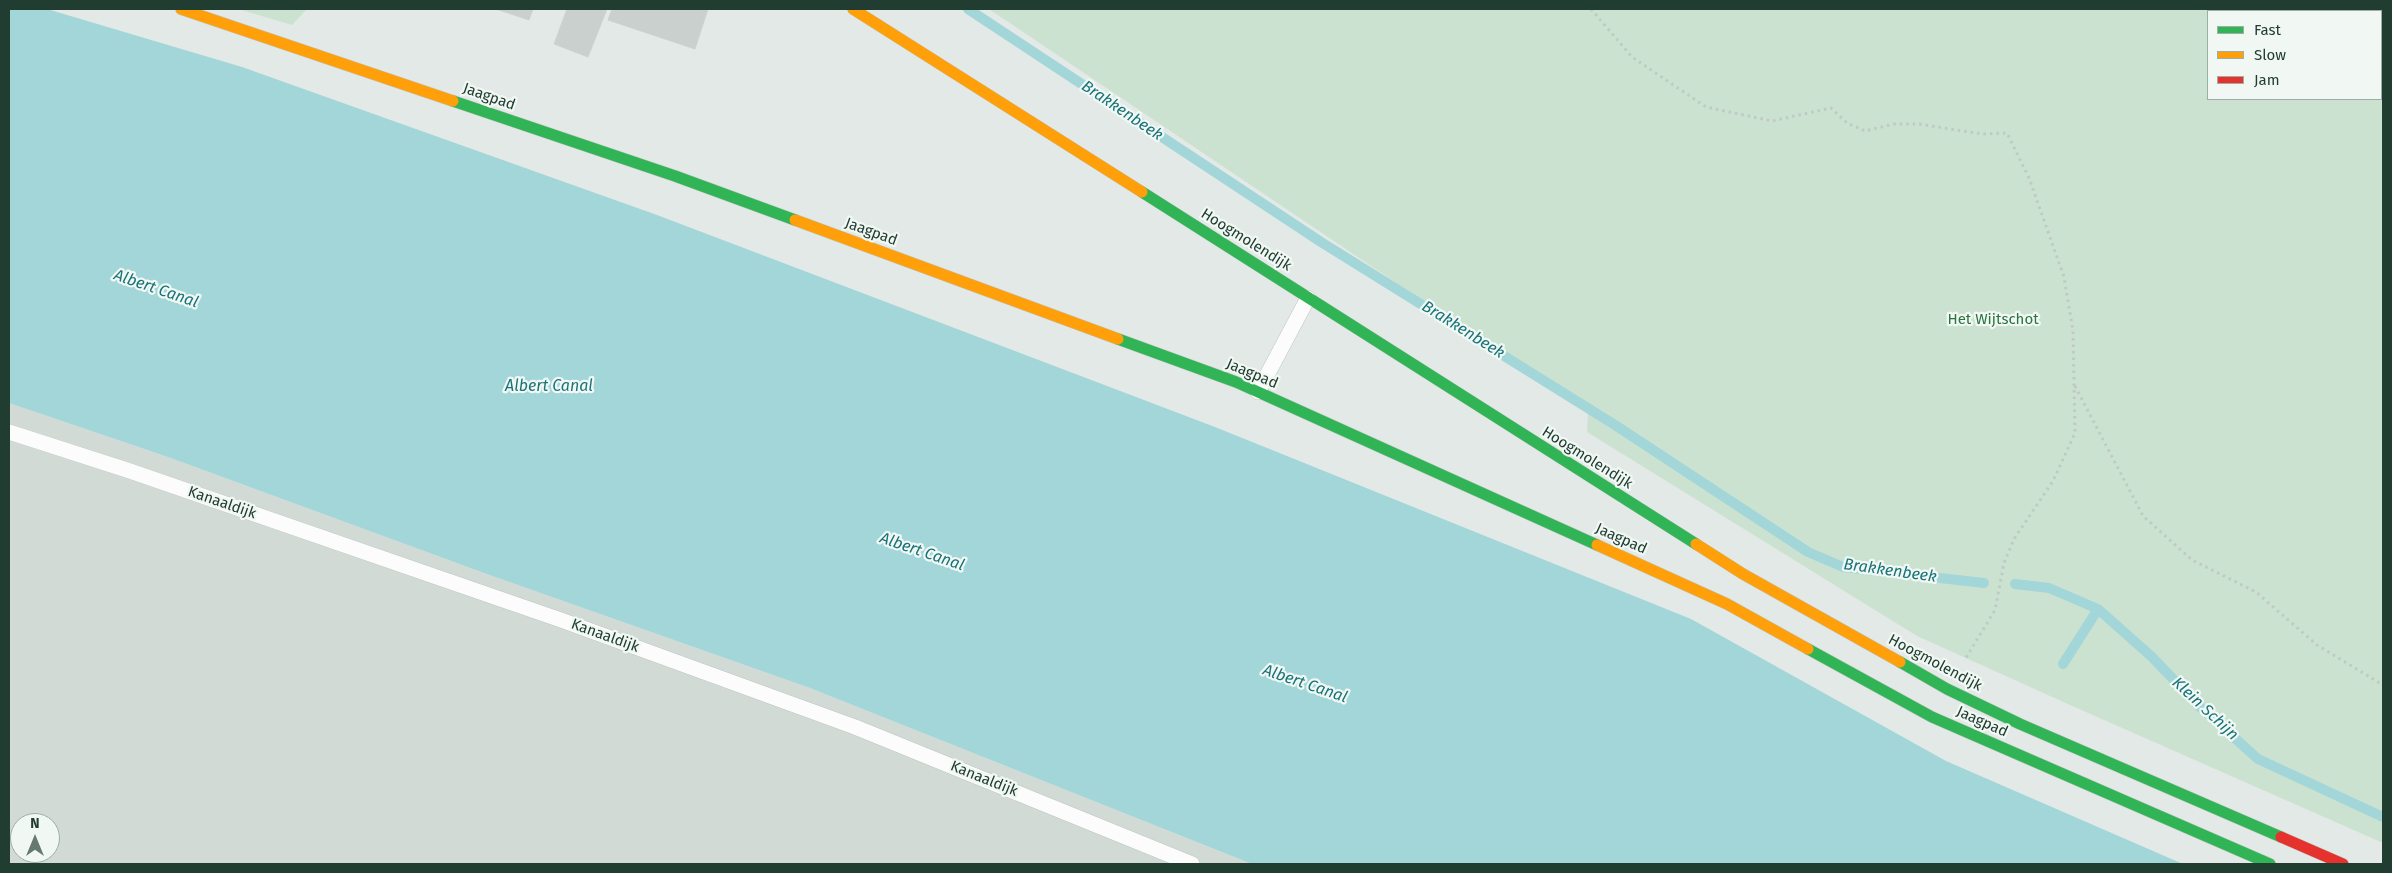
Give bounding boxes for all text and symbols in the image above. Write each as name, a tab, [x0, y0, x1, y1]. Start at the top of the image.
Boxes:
legend	[2207, 10, 2382, 100]
text: Fast	[2254, 21, 2281, 39]
text: Slow	[2254, 46, 2286, 64]
text: Jam	[2254, 71, 2280, 89]
water label: Brakkenbeek	[1078, 77, 1166, 145]
street label: Jaagpad	[460, 80, 518, 114]
street label: Hoogmolendijk	[1197, 205, 1295, 275]
street label: Jaagpad	[842, 214, 900, 250]
water label: Albert Canal	[111, 266, 201, 312]
water label: Brakkenbeek	[1418, 297, 1508, 363]
park label: Het Wijtschot	[1947, 311, 2039, 329]
street label: Jaagpad	[1223, 355, 1281, 393]
water label: Albert Canal	[505, 377, 593, 397]
street label: Hoogmolendijk	[1538, 423, 1636, 493]
street label: Kanaaldijk	[185, 483, 259, 523]
street label: Jaagpad	[1593, 520, 1649, 558]
water label: Albert Canal	[877, 529, 967, 575]
water label: Brakkenbeek	[1842, 555, 1938, 587]
street label: Kanaaldijk	[568, 615, 642, 657]
street label: Hoogmolendijk	[1885, 631, 1985, 695]
water label: Albert Canal	[1260, 661, 1350, 707]
water label: Klein Schijn	[2168, 673, 2242, 745]
street label: Jaagpad	[1954, 703, 2010, 741]
street label: Kanaaldijk	[948, 757, 1020, 801]
north arrow	[10, 813, 60, 863]
text: N	[30, 815, 40, 832]

